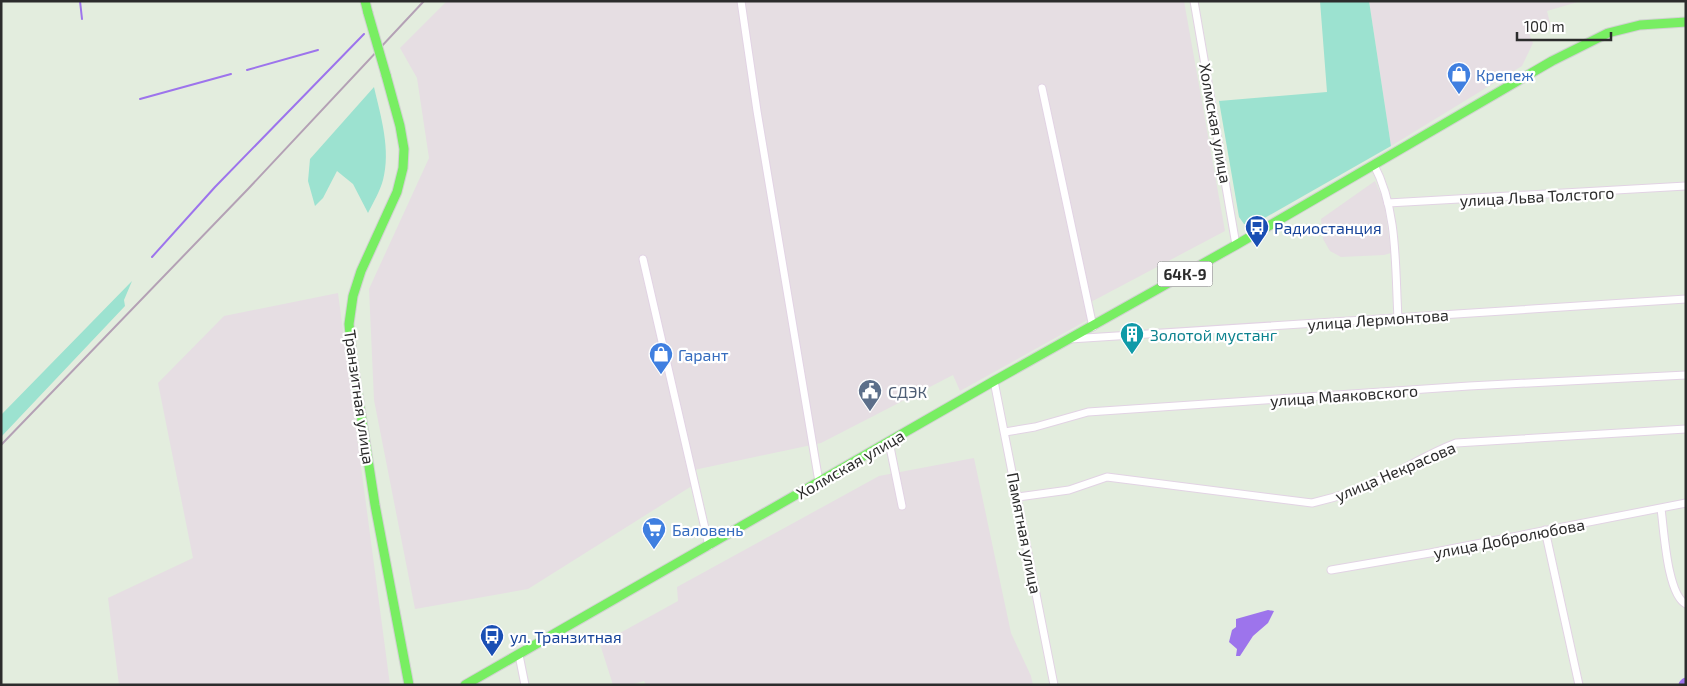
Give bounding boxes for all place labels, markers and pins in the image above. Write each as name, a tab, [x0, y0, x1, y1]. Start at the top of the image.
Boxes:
shop icon: Крепеж	[1446, 61, 1472, 95]
place label: Крепеж	[1476, 65, 1534, 84]
bus stop icon: Радиостанция	[1244, 214, 1270, 248]
place label: Радиостанция	[1274, 218, 1382, 237]
building icon: Золотой мустанг	[1119, 321, 1145, 355]
place label: Золотой мустанг	[1150, 325, 1278, 345]
shop icon: Гарант	[648, 341, 674, 375]
place label: Гарант	[678, 345, 729, 364]
public building icon: СДЭК	[857, 378, 883, 412]
place label: СДЭК	[888, 382, 927, 401]
supermarket icon: Баловень	[641, 516, 667, 550]
place label: Баловень	[672, 520, 744, 539]
bus stop icon: ул. Транзитная	[479, 623, 505, 657]
place label: ул. Транзитная	[510, 627, 622, 647]

